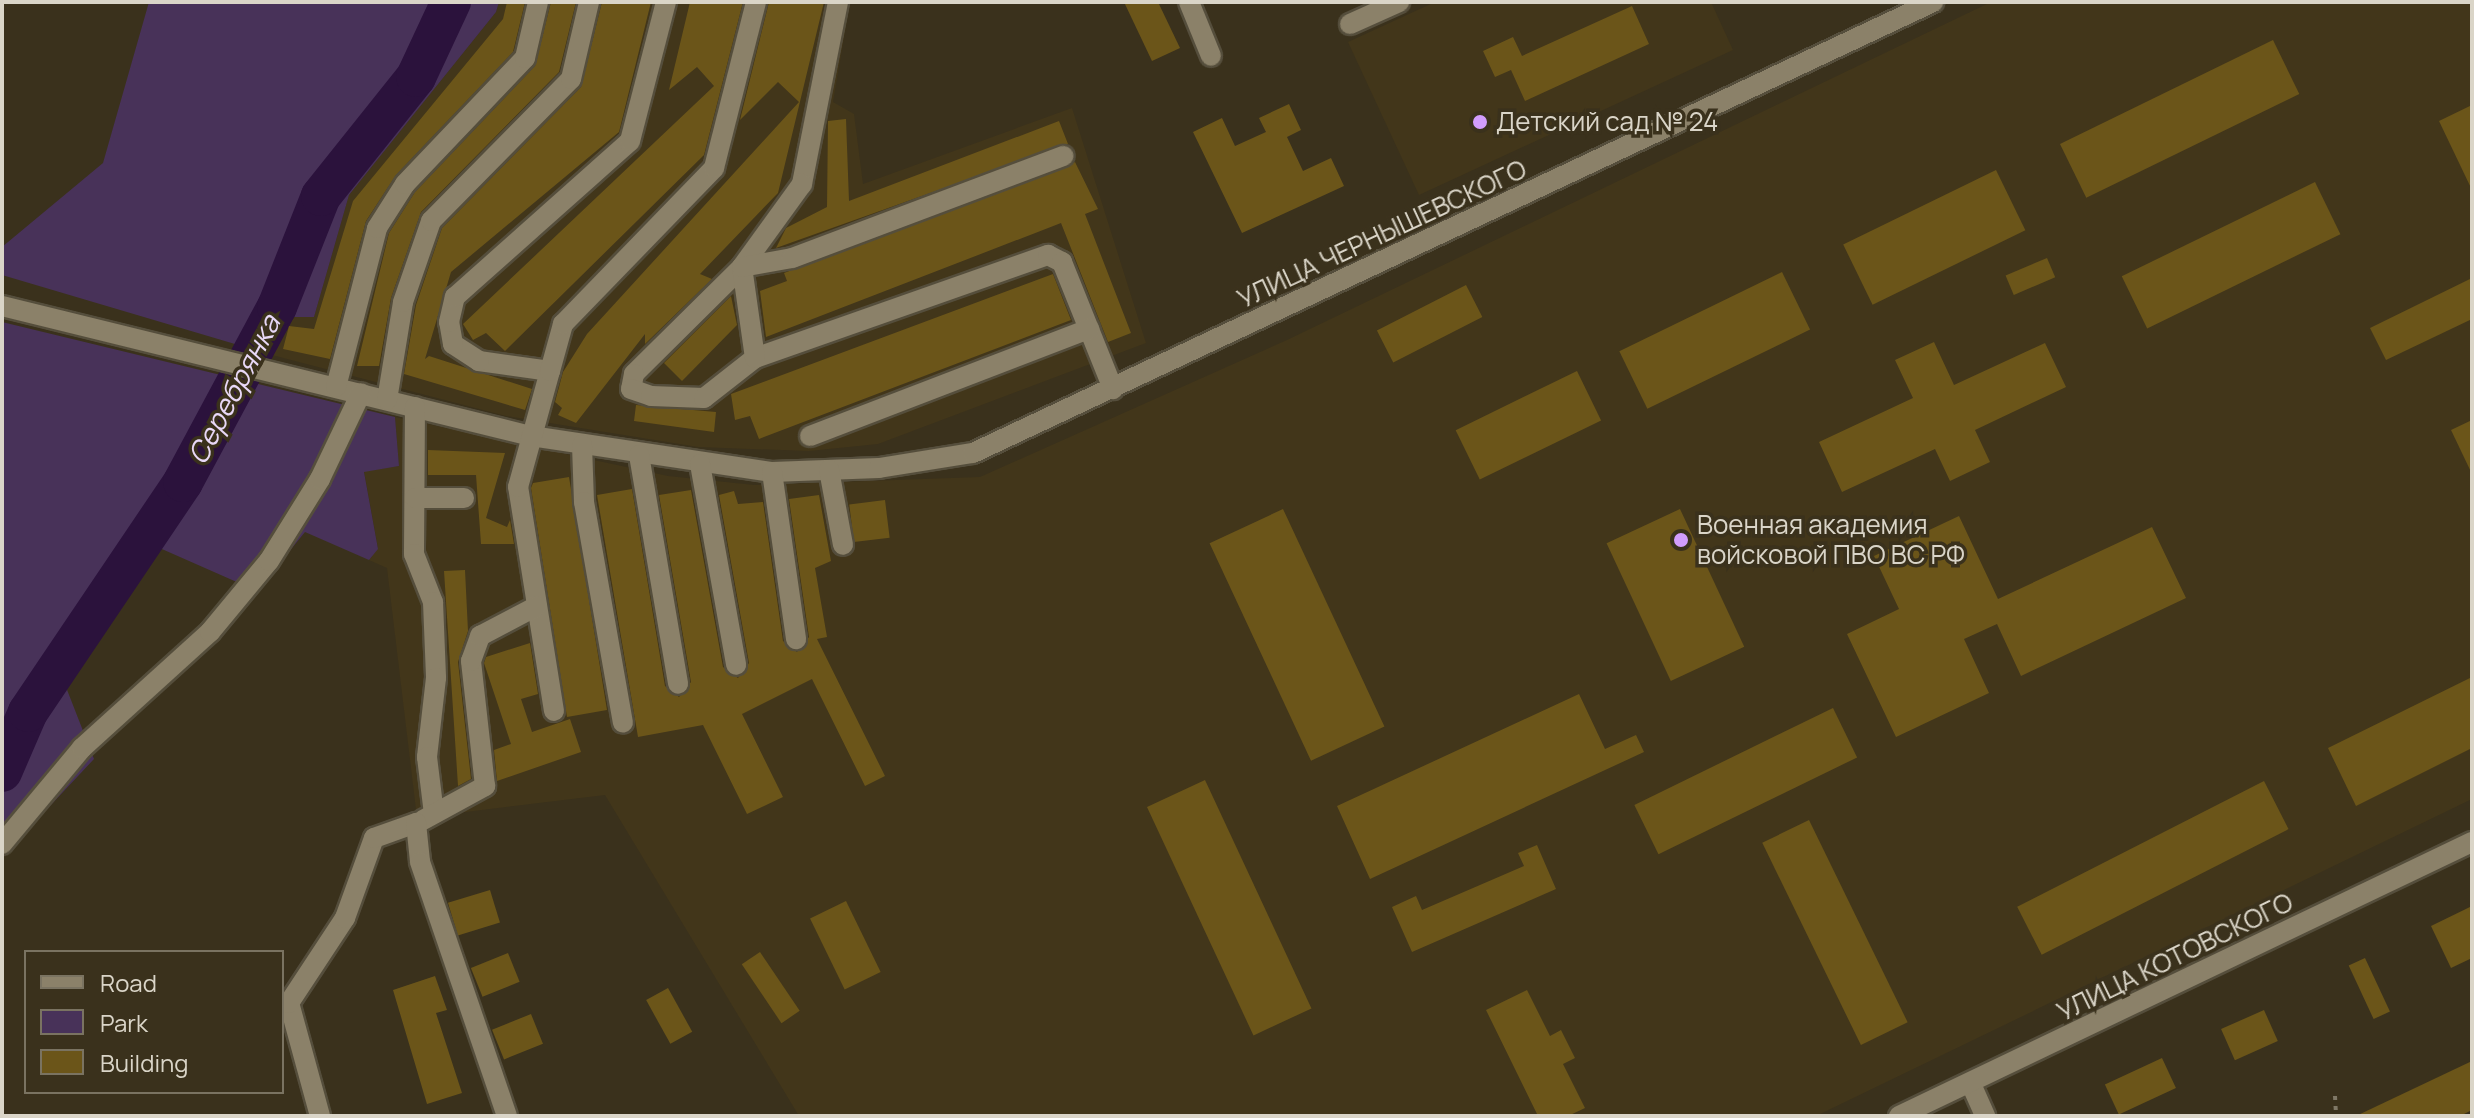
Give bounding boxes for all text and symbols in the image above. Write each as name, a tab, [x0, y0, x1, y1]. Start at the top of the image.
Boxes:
place label: Детский сад № 24	[1496, 106, 1718, 138]
marker: Детский сад № 24	[1471, 113, 1489, 131]
street label: УЛИЦА ЧЕРНЫШЕВСКОГО	[1233, 153, 1531, 315]
water label: Серебрянка	[180, 309, 286, 469]
place label: Военная академия войсковой ПВО ВС РФ	[1697, 509, 1965, 570]
marker: Военная академия войсковой ПВО ВС РФ	[1672, 531, 1690, 549]
street label: УЛИЦА КОТОВСКОГО	[2052, 886, 2298, 1028]
legend	[24, 950, 284, 1094]
text: Road	[100, 966, 157, 999]
text: Park	[100, 1006, 148, 1039]
text: Building	[100, 1046, 188, 1079]

